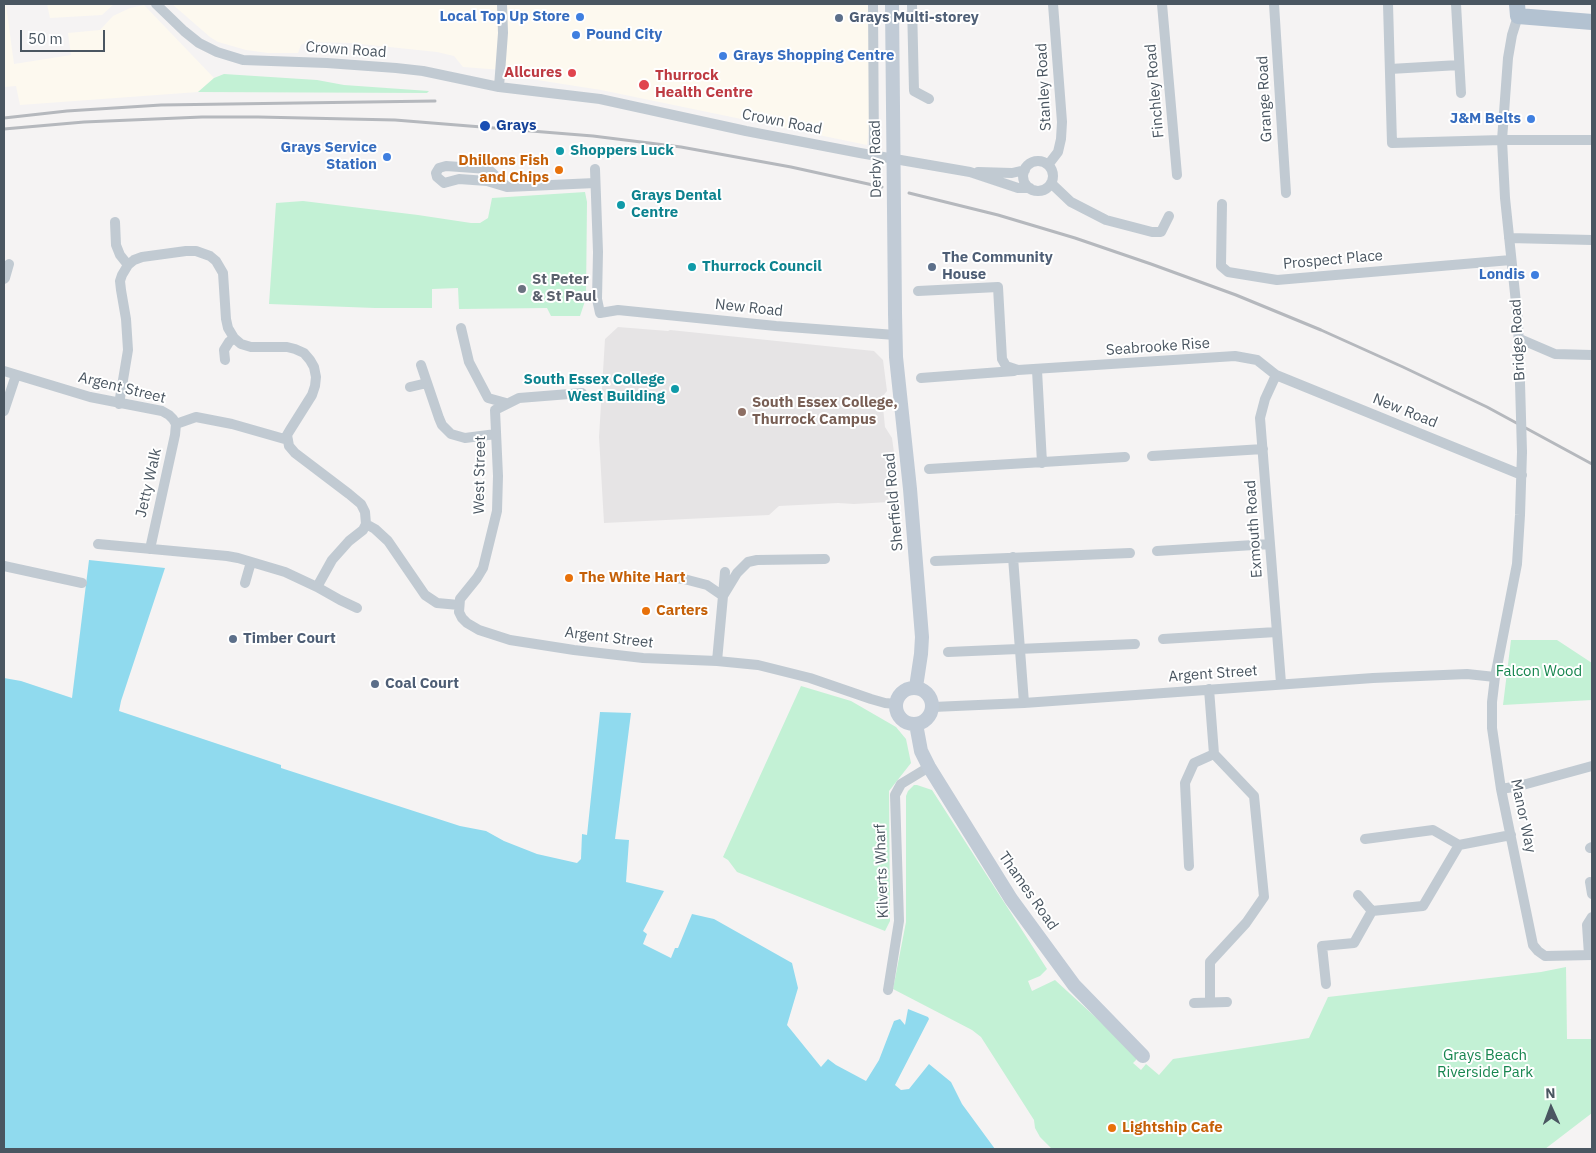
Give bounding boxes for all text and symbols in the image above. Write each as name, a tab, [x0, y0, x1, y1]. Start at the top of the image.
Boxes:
place label: Local Top Up Store	[440, 8, 570, 26]
place label: Grays Multi-storey	[849, 9, 979, 27]
marker: Local Top Up Store	[574, 11, 586, 23]
marker: Grays Multi-storey	[833, 12, 845, 24]
scale bar	[22, 20, 108, 52]
place label: Pound City	[586, 26, 662, 44]
text: 50 m	[28, 29, 63, 48]
marker: Pound City	[570, 29, 582, 41]
street label: Crown Road	[305, 38, 387, 62]
street label: Stanley Road	[1033, 42, 1055, 132]
street label: Finchley Road	[1142, 43, 1168, 139]
place label: Grays Shopping Centre	[733, 47, 894, 65]
marker: Grays Shopping Centre	[717, 50, 729, 62]
street label: Grange Road	[1254, 55, 1276, 143]
place label: Allcures	[504, 64, 562, 82]
marker: Allcures	[566, 67, 578, 79]
place label: Thurrock Health Centre	[655, 67, 753, 102]
marker: Thurrock Health Centre	[637, 78, 651, 92]
street label: Crown Road	[740, 105, 824, 139]
place label: J&M Belts	[1450, 110, 1521, 128]
marker: J&M Belts	[1525, 113, 1537, 125]
place label: Grays	[496, 117, 536, 135]
marker: Grays	[478, 119, 492, 133]
street label: Derby Road	[866, 120, 886, 198]
place label: Grays Service Station	[281, 139, 377, 174]
place label: Shoppers Luck	[570, 142, 674, 160]
marker: Shoppers Luck	[554, 145, 566, 157]
marker: Grays Service Station	[381, 151, 393, 163]
place label: Dhillons Fish and Chips	[458, 152, 549, 187]
marker: Dhillons Fish and Chips	[553, 164, 565, 176]
place label: Grays Dental Centre	[631, 187, 722, 222]
marker: Grays Dental Centre	[615, 199, 627, 211]
street label: Prospect Place	[1282, 247, 1384, 273]
place label: The Community House	[942, 249, 1053, 284]
place label: Thurrock Council	[702, 258, 822, 276]
marker: Thurrock Council	[686, 261, 698, 273]
marker: The Community House	[926, 261, 938, 273]
place label: Londis	[1479, 266, 1525, 284]
marker: Londis	[1529, 269, 1541, 281]
place label: St Peter & St Paul	[532, 271, 597, 306]
marker: St Peter & St Paul	[516, 283, 528, 295]
street label: New Road	[714, 295, 784, 321]
street label: Bridge Road	[1507, 299, 1529, 381]
street label: Seabrooke Rise	[1105, 334, 1211, 360]
street label: Argent Street	[76, 368, 168, 408]
place label: South Essex College West Building	[524, 371, 665, 406]
marker: South Essex College West Building	[669, 383, 681, 395]
street label: New Road	[1370, 390, 1440, 432]
place label: South Essex College, Thurrock Campus	[752, 394, 898, 429]
marker: South Essex College, Thurrock Campus	[736, 406, 748, 418]
street label: West Street	[470, 436, 490, 514]
street label: Jetty Walk	[132, 447, 166, 519]
street label: Sherfield Road	[881, 452, 907, 552]
street label: Exmouth Road	[1242, 479, 1266, 579]
place label: The White Hart	[579, 569, 685, 587]
marker: The White Hart	[563, 572, 575, 584]
place label: Carters	[656, 602, 708, 620]
marker: Carters	[640, 605, 652, 617]
street label: Argent Street	[564, 624, 654, 652]
place label: Timber Court	[243, 630, 336, 648]
marker: Timber Court	[227, 633, 239, 645]
street label: Argent Street	[1168, 662, 1258, 686]
park label: Falcon Wood	[1496, 663, 1582, 681]
place label: Coal Court	[385, 675, 459, 693]
marker: Coal Court	[369, 678, 381, 690]
street label: Manor Way	[1506, 778, 1540, 854]
street label: Kilverts Wharf	[871, 823, 893, 919]
street label: Thames Road	[994, 848, 1062, 934]
park label: Grays Beach Riverside Park	[1437, 1047, 1533, 1082]
north arrow	[1526, 1083, 1576, 1133]
text: N	[1545, 1084, 1556, 1102]
place label: Lightship Cafe	[1122, 1119, 1223, 1137]
marker: Lightship Cafe	[1106, 1122, 1118, 1134]

